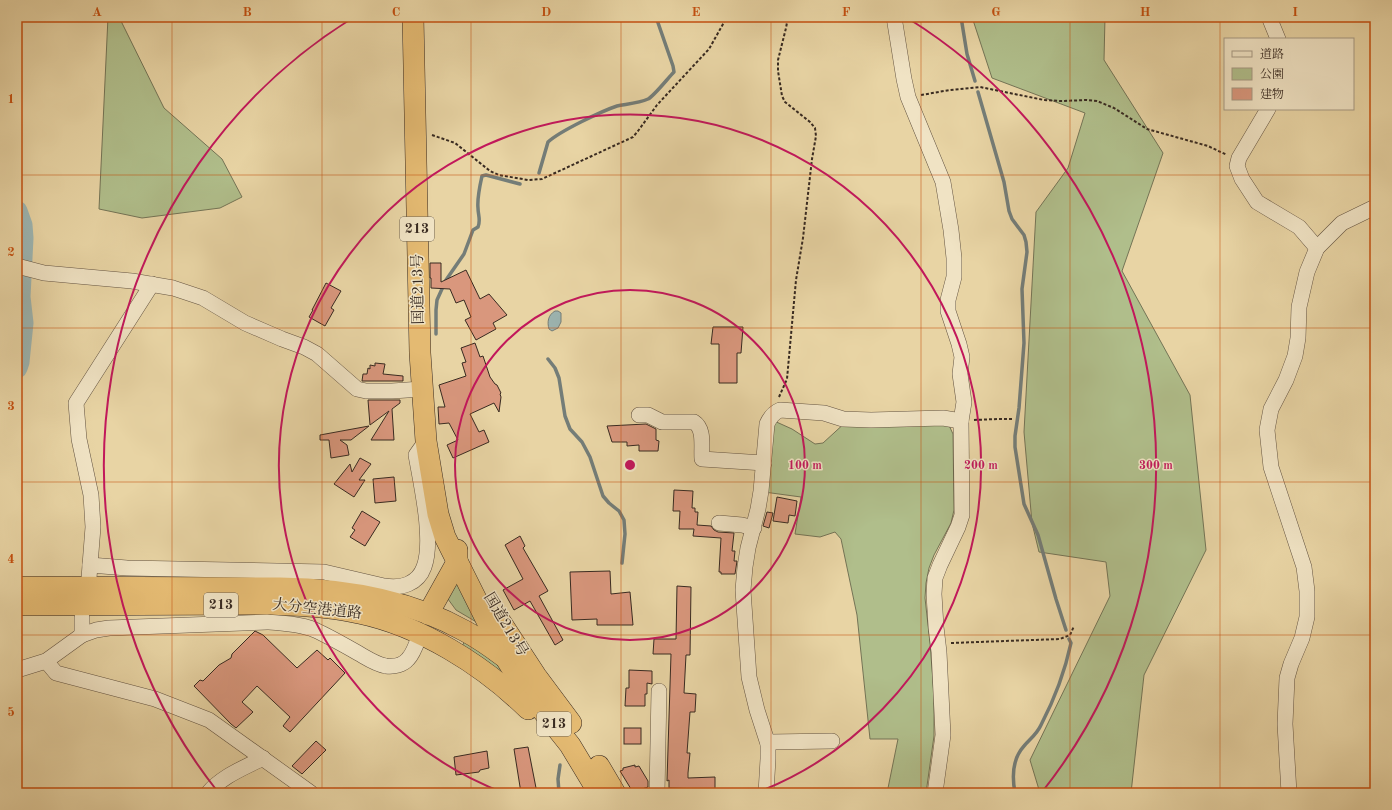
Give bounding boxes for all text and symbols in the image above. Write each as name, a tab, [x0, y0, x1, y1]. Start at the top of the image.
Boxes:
text: A	[92, 6, 102, 19]
text: B	[242, 6, 252, 19]
text: C	[392, 6, 400, 19]
text: D	[541, 6, 551, 19]
text: E	[692, 6, 701, 19]
text: F	[842, 6, 851, 19]
text: G	[991, 6, 1001, 19]
text: H	[1140, 6, 1151, 19]
text: I	[1292, 6, 1298, 19]
legend	[1224, 38, 1354, 110]
text: 道路	[1260, 47, 1284, 61]
text: 公園	[1260, 68, 1284, 81]
text: 建物	[1260, 87, 1284, 101]
text: 1	[7, 93, 15, 106]
road number: 213	[400, 217, 434, 241]
text: 2	[7, 246, 15, 259]
street label: 国道213号	[409, 253, 427, 325]
text: 3	[7, 400, 15, 413]
centre of rings	[623, 458, 637, 472]
text: 100 m	[788, 460, 822, 472]
text: 200 m	[964, 460, 998, 472]
text: 300 m	[1139, 460, 1173, 472]
text: 4	[7, 553, 15, 566]
street label: 国道213号	[480, 590, 531, 659]
road number: 213	[204, 593, 238, 617]
street label: 大分空港道路	[271, 596, 363, 622]
text: 5	[7, 706, 15, 719]
road number: 213	[537, 712, 571, 736]

